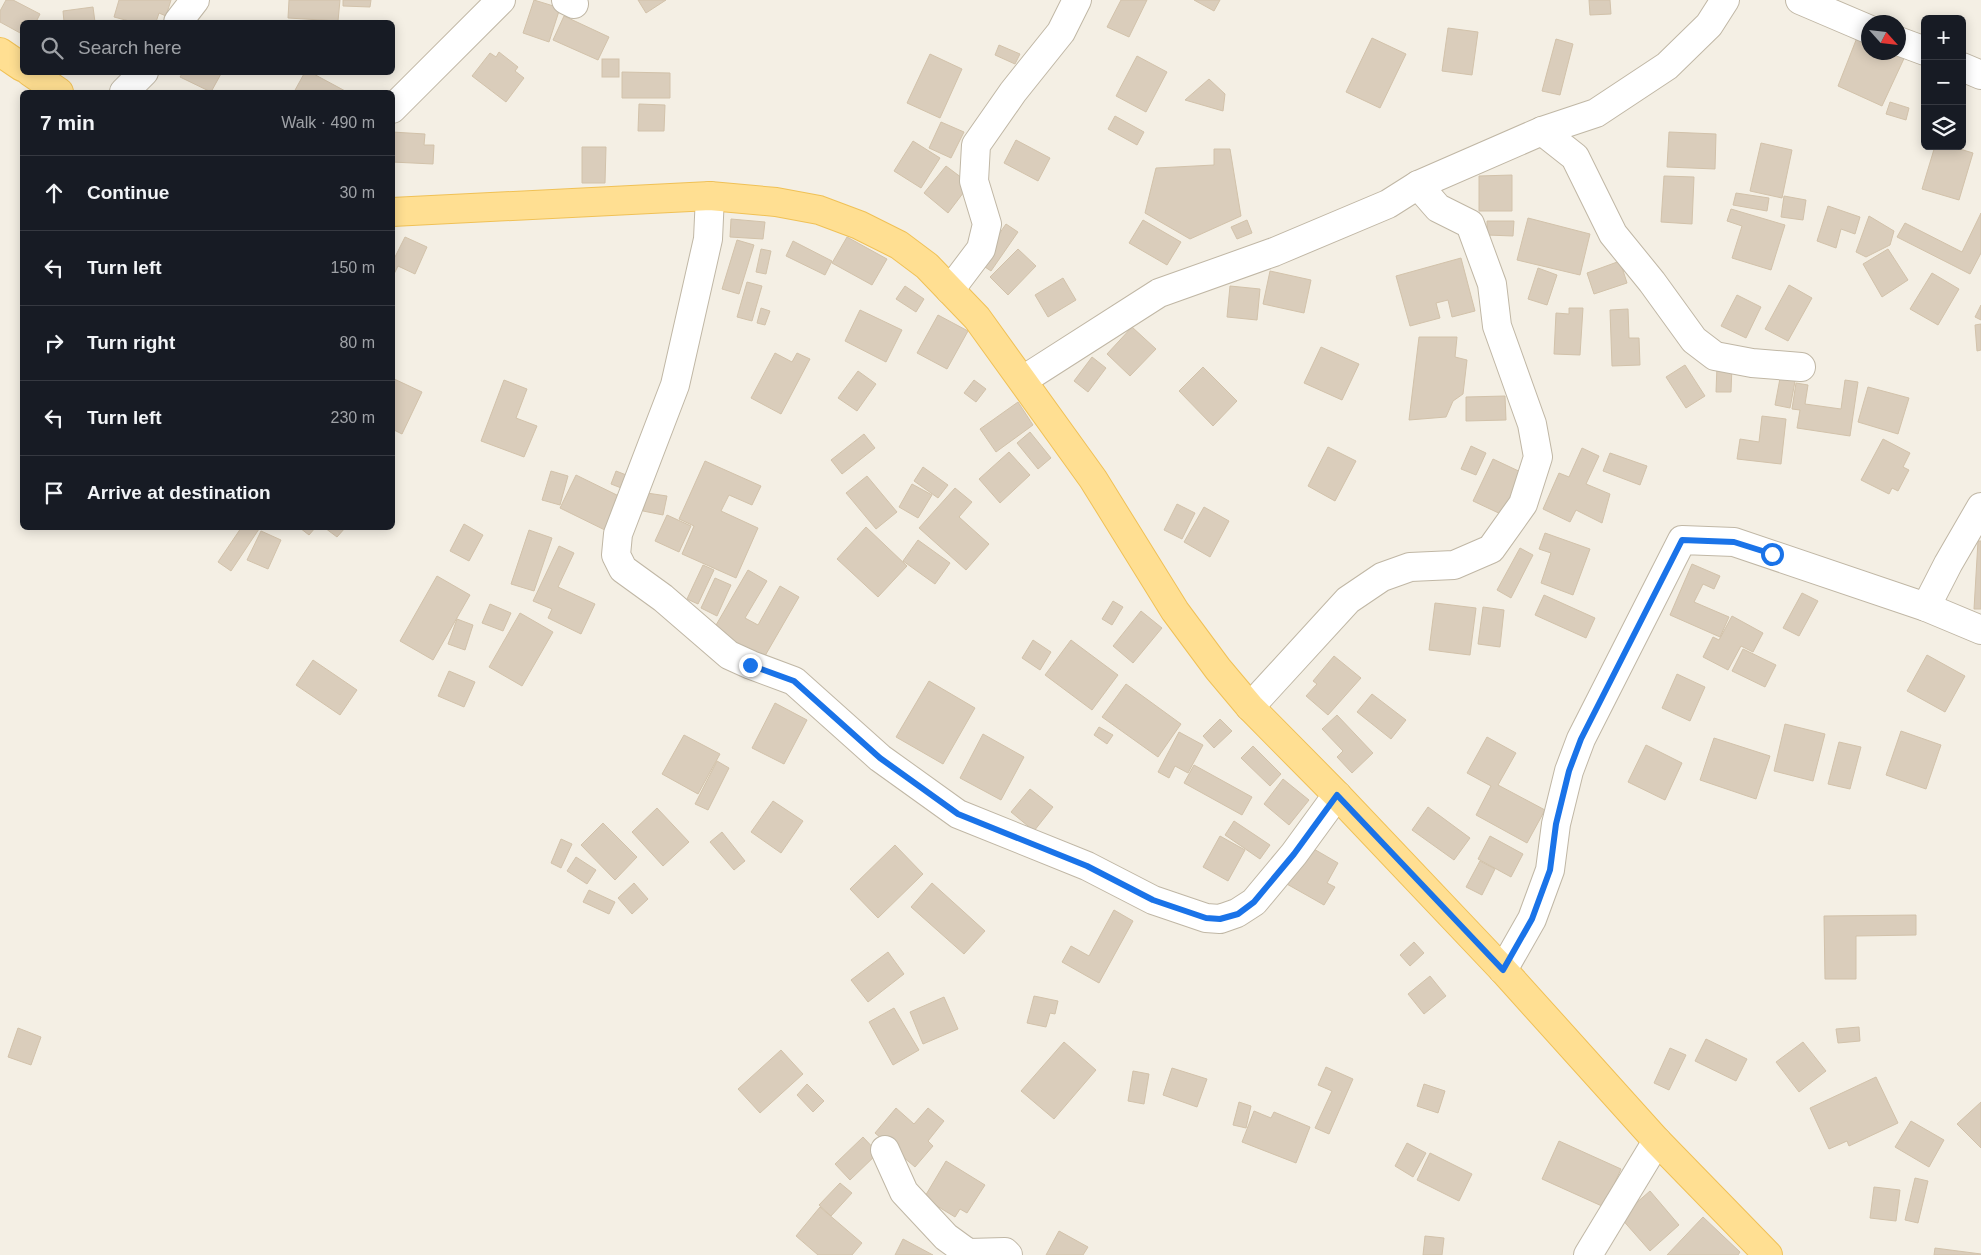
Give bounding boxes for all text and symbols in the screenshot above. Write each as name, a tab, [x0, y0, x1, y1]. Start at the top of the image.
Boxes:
north arrow	[1861, 15, 1906, 60]
map controls	[1921, 15, 1966, 150]
button: +	[1921, 15, 1966, 60]
search box	[20, 20, 395, 75]
icon: search	[38, 34, 66, 62]
text: Search here	[78, 37, 182, 58]
button: −	[1921, 60, 1966, 105]
button: layers	[1921, 105, 1966, 150]
text: 7 min	[40, 111, 95, 134]
text: Walk · 490 m	[281, 114, 375, 131]
icon: ahead	[40, 179, 68, 207]
text: Continue	[87, 182, 169, 203]
text: 30 m	[339, 184, 375, 201]
icon: left	[40, 254, 68, 282]
text: Turn left	[87, 257, 162, 278]
text: 150 m	[331, 259, 375, 276]
icon: right	[40, 329, 68, 357]
text: Turn right	[87, 332, 175, 353]
text: 80 m	[339, 334, 375, 351]
icon: left	[40, 404, 68, 432]
text: Turn left	[87, 407, 162, 428]
text: 230 m	[331, 409, 375, 426]
icon: arrive	[40, 479, 68, 507]
text: Arrive at destination	[87, 482, 271, 503]
route start	[1761, 543, 1784, 566]
route end	[739, 654, 762, 677]

